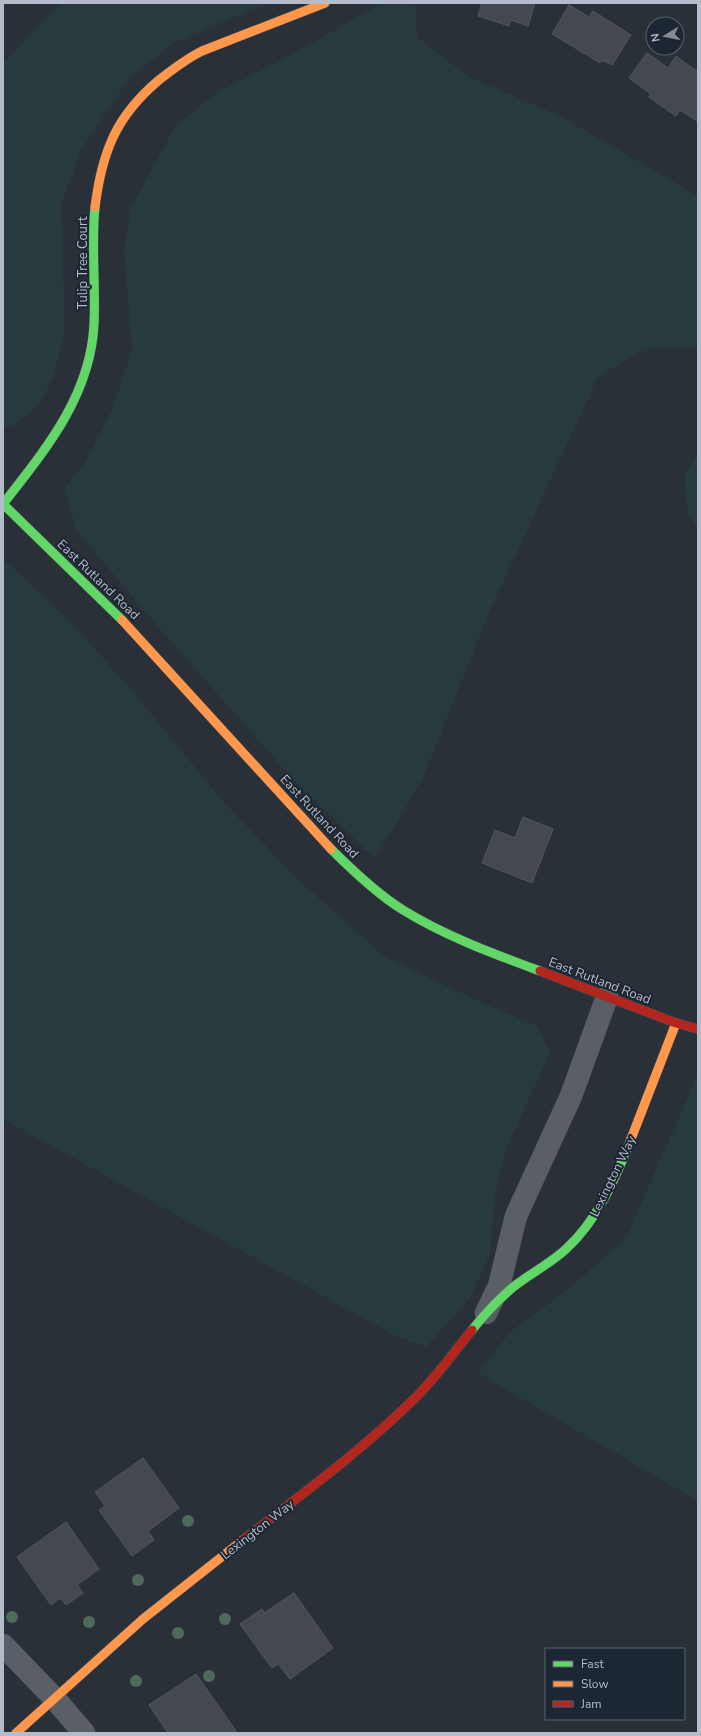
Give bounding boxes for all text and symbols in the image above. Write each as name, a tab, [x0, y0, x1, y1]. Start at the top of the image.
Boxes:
north arrow	[645, 16, 685, 56]
text: N	[648, 32, 664, 43]
street label: Tulip Tree Court	[74, 216, 92, 309]
street label: East Rutland Road	[53, 536, 144, 624]
street label: East Rutland Road	[276, 771, 363, 862]
street label: East Rutland Road	[546, 953, 653, 1009]
street label: Lexington Way	[585, 1133, 640, 1220]
street label: Lexington Way	[217, 1495, 298, 1564]
legend	[545, 1648, 685, 1720]
text: Fast	[581, 1656, 604, 1672]
text: Slow	[581, 1676, 609, 1692]
text: Jam	[580, 1696, 602, 1712]

